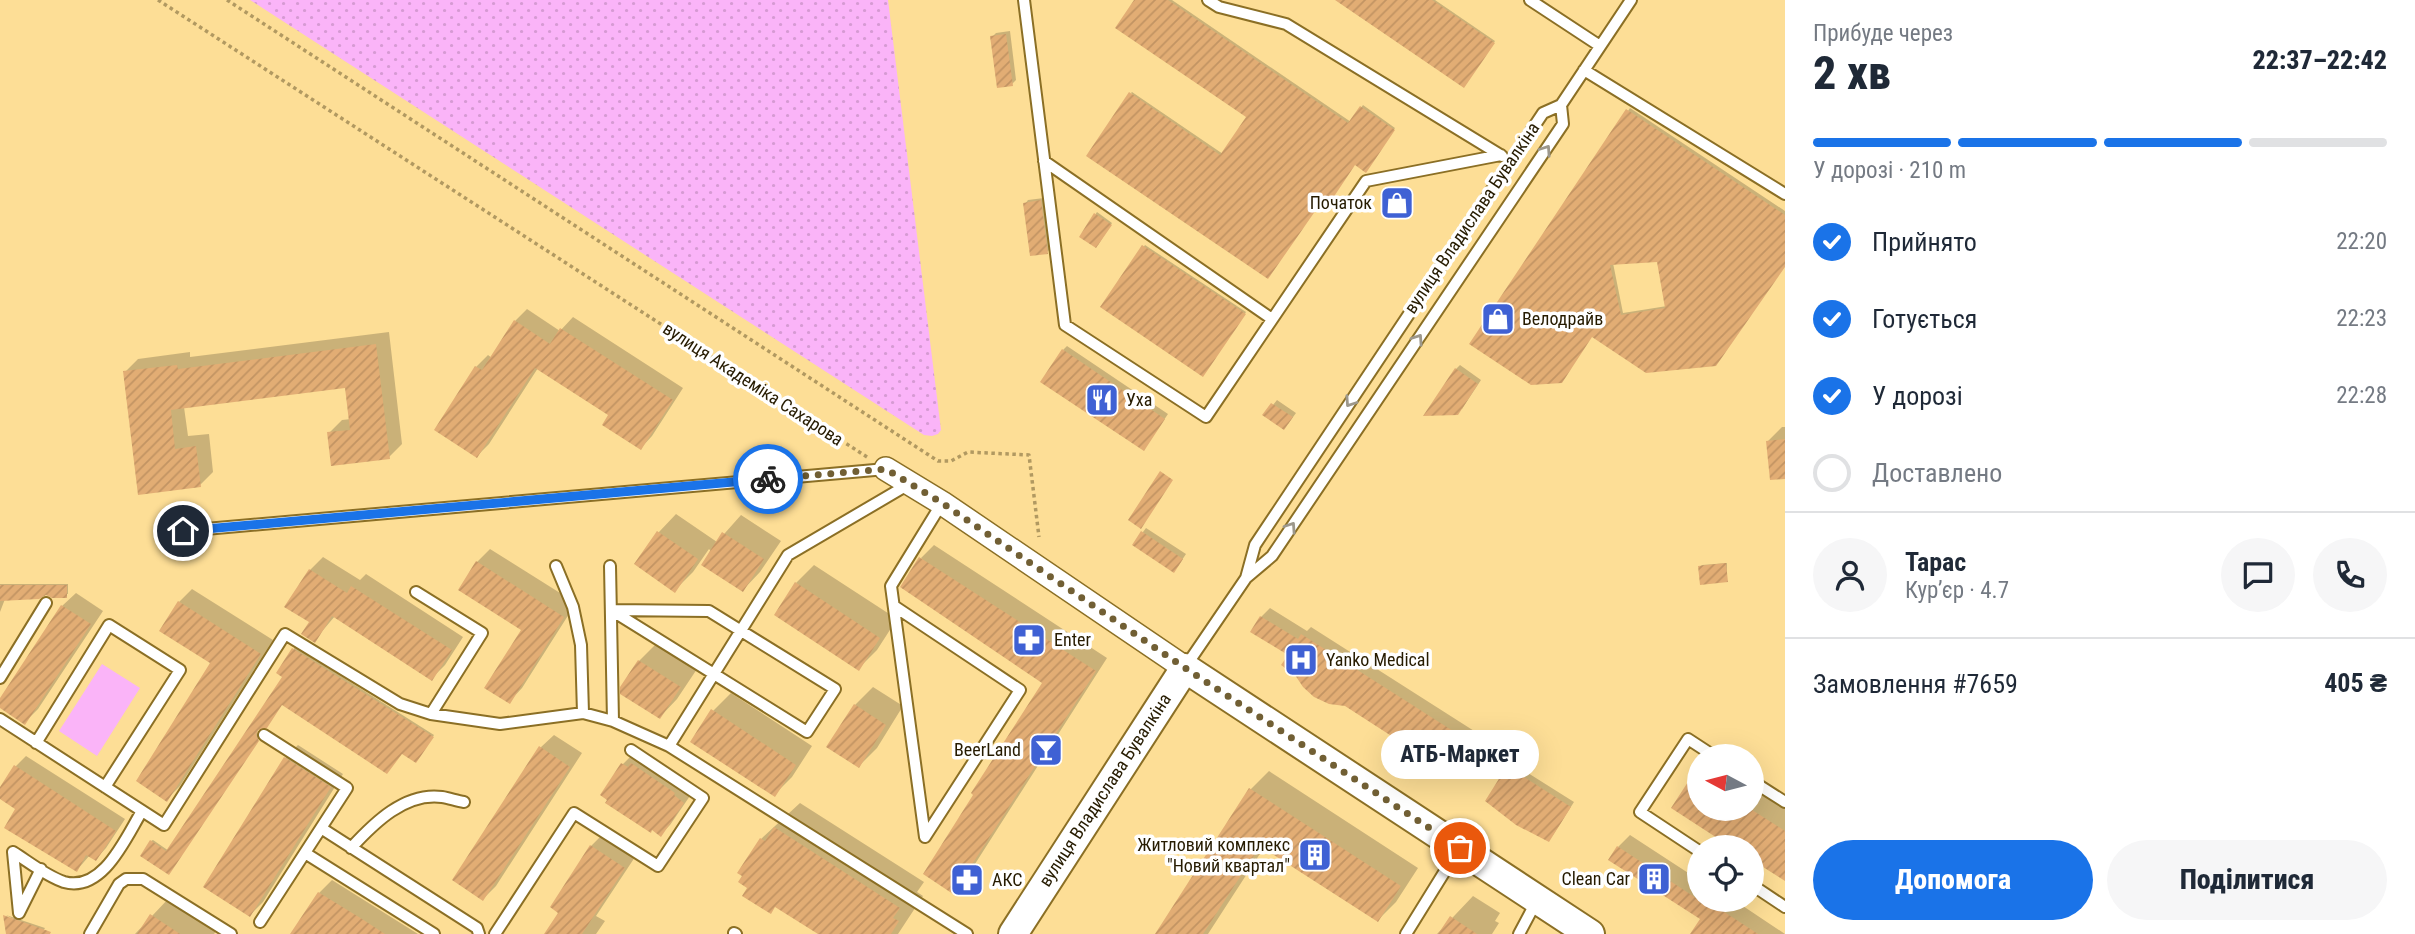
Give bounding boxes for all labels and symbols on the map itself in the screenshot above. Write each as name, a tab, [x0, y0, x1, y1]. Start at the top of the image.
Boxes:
street label: вулиця Владислава Бувалкіна	[1400, 118, 1543, 317]
one-way arrow	[1537, 145, 1550, 158]
shop icon: Початок	[1378, 184, 1416, 222]
place label: Початок	[1310, 192, 1372, 213]
shop icon: Велодрайв	[1479, 300, 1517, 338]
place label: Велодрайв	[1522, 308, 1603, 329]
street label: вулиця Академіка Сахарова	[659, 317, 847, 450]
one-way arrow	[1410, 334, 1423, 347]
restaurant icon: Уха	[1083, 381, 1121, 419]
place label: Уха	[1126, 389, 1152, 410]
one-way arrow	[1346, 394, 1359, 407]
courier	[733, 444, 803, 514]
pin	[153, 501, 213, 561]
one-way arrow	[1283, 522, 1296, 535]
pharmacy icon: Enter	[1010, 621, 1048, 659]
place label: Enter	[1054, 629, 1091, 650]
hospital icon: Yanko Medical	[1282, 641, 1320, 679]
place label: Yanko Medical	[1326, 649, 1430, 670]
street label: вулиця Владислава Бувалкіна	[1034, 689, 1175, 890]
callout: АТБ-Маркет	[1381, 729, 1539, 778]
bar icon: BeerLand	[1027, 731, 1065, 769]
place label: BeerLand	[954, 739, 1021, 760]
north arrow	[1687, 744, 1764, 821]
pin	[1430, 818, 1490, 878]
place label: Житловий комплекс "Новий квартал"	[1137, 834, 1290, 876]
building icon: Житловий комплекс "Новий квартал"	[1296, 836, 1334, 874]
building icon: Clean Car	[1635, 860, 1673, 898]
pharmacy icon: АКС	[948, 861, 986, 899]
place label: Clean Car	[1561, 868, 1631, 889]
place label: АКС	[992, 869, 1022, 890]

